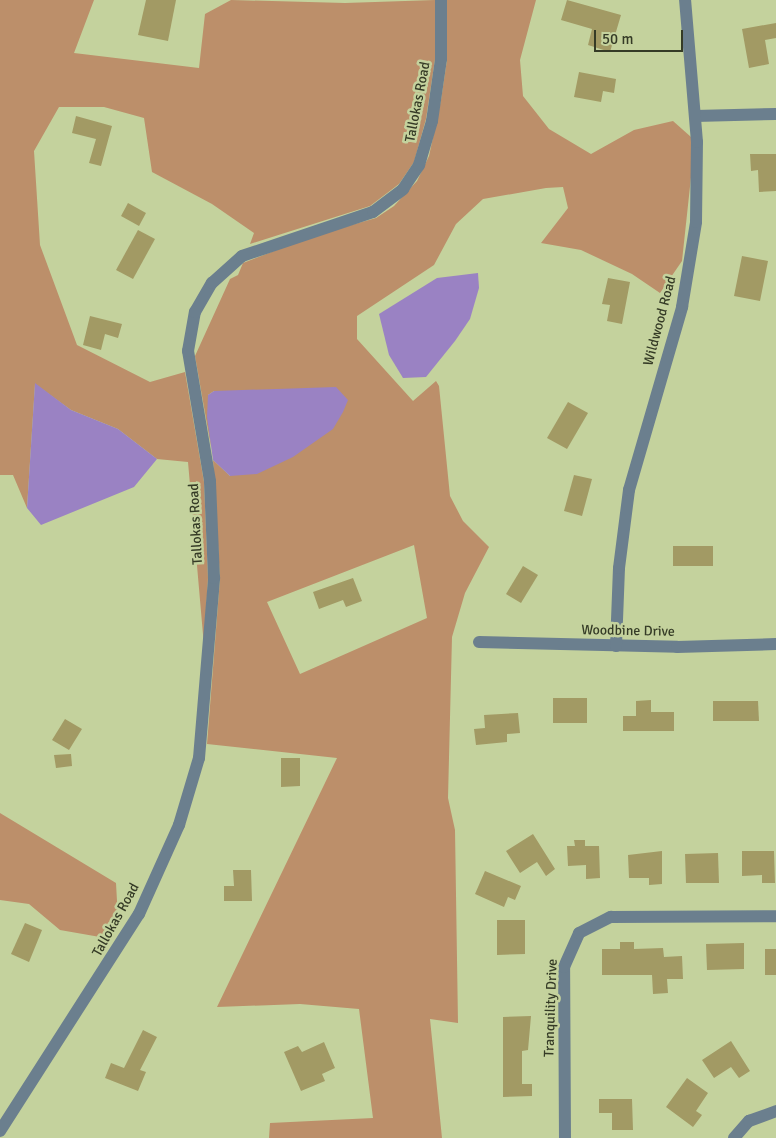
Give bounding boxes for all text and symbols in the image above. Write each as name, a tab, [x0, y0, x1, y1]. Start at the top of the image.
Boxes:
scale bar	[596, 20, 685, 52]
text: 50 m	[602, 30, 633, 48]
street label: Tallokas Road	[402, 60, 434, 144]
street label: Wildwood Road	[640, 274, 680, 368]
street label: Tallokas Road	[185, 483, 207, 565]
street label: Woodbine Drive	[581, 622, 675, 640]
street label: Tallokas Road	[89, 880, 143, 960]
street label: Tranquility Drive	[541, 959, 561, 1057]

